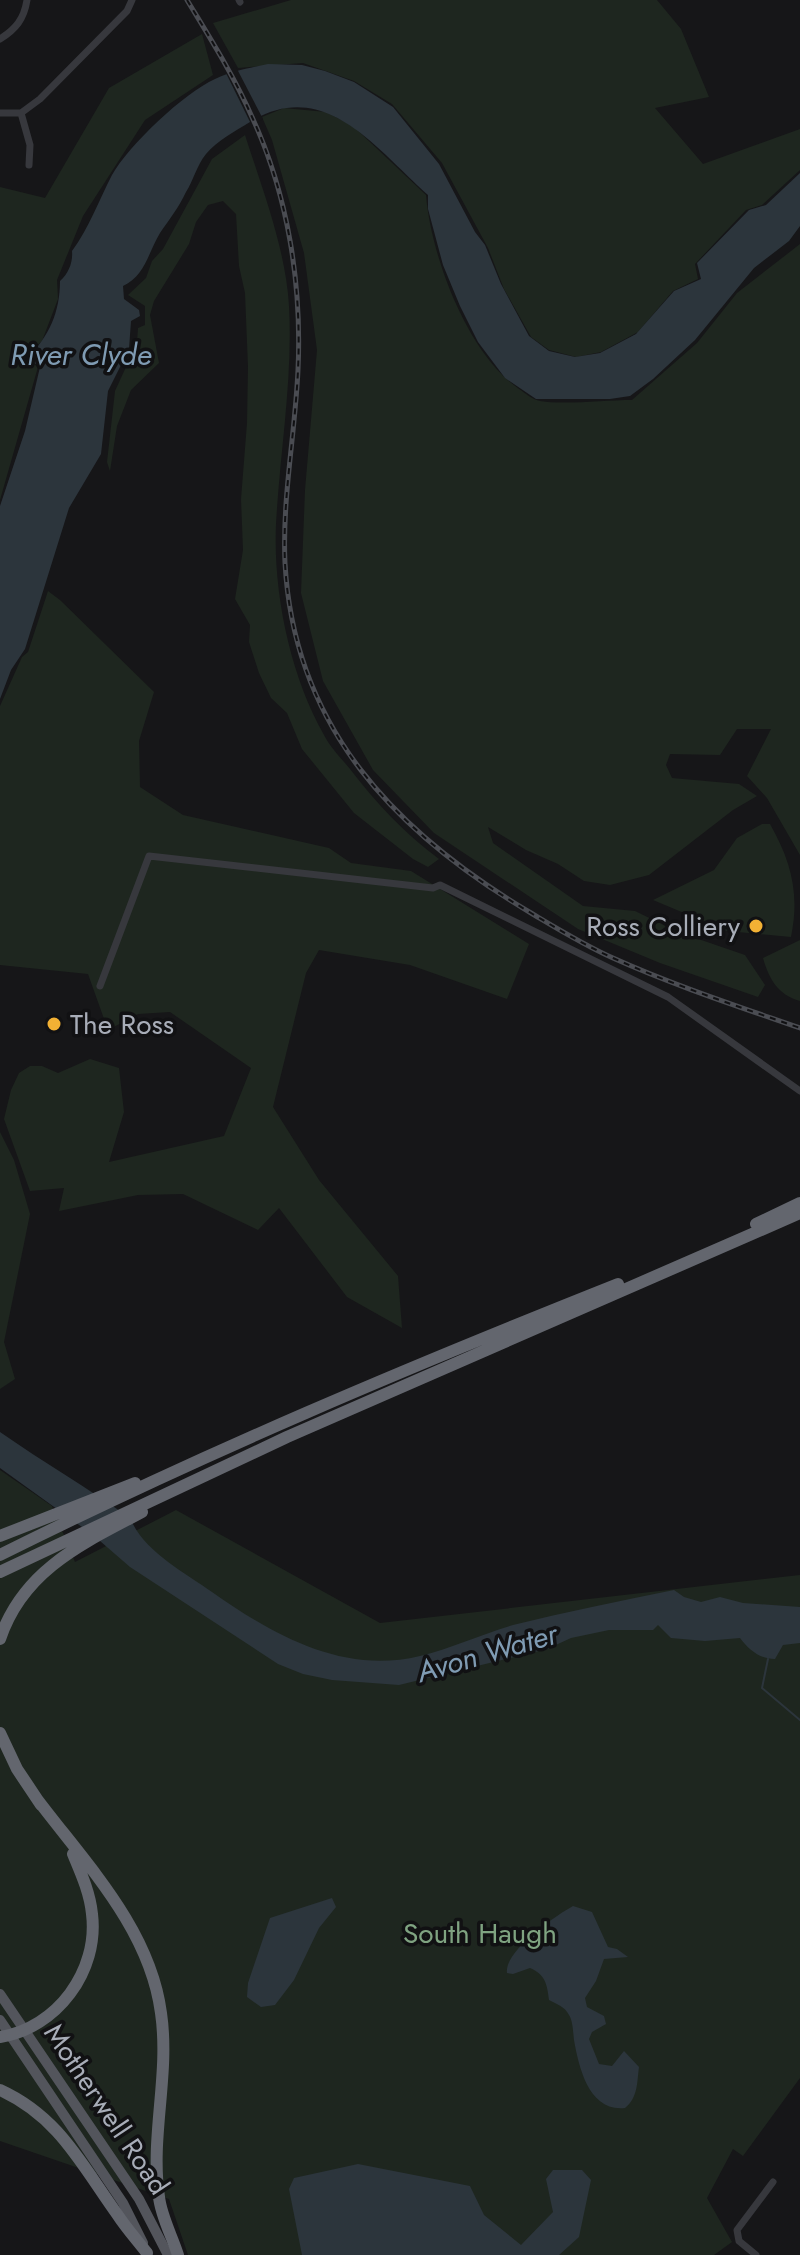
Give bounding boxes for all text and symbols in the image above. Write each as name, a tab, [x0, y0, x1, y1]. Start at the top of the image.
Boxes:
water label: River Clyde	[10, 333, 152, 376]
place label: Ross Colliery	[586, 906, 741, 947]
marker: Ross Colliery	[747, 917, 765, 935]
place label: The Ross	[70, 1004, 174, 1045]
marker: The Ross	[45, 1015, 63, 1033]
water label: Avon Water	[410, 1611, 564, 1693]
park label: South Haugh	[403, 1913, 557, 1954]
street label: Motherwell Road	[34, 2015, 179, 2203]

